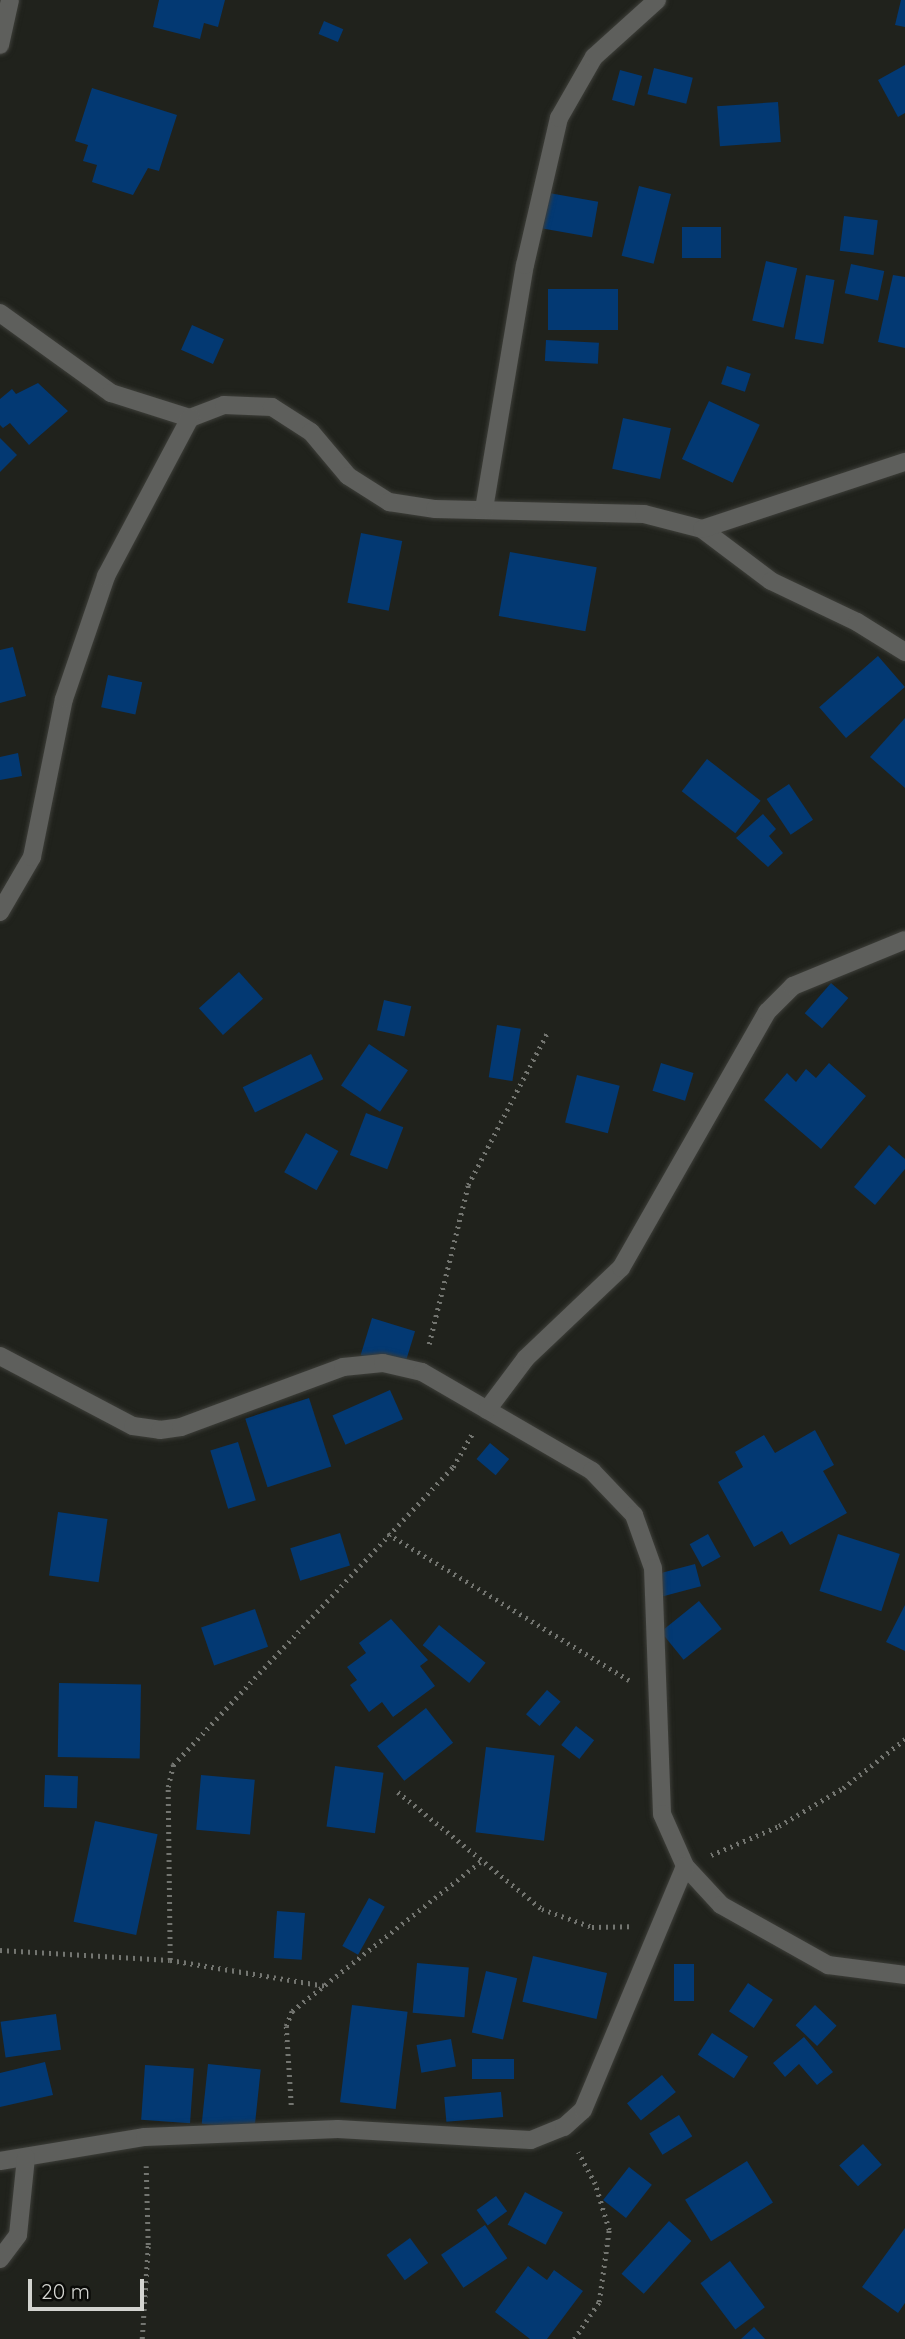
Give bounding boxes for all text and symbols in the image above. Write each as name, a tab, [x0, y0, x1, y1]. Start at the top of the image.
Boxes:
scale bar	[32, 2266, 147, 2310]
text: 20 m	[41, 2278, 90, 2304]

